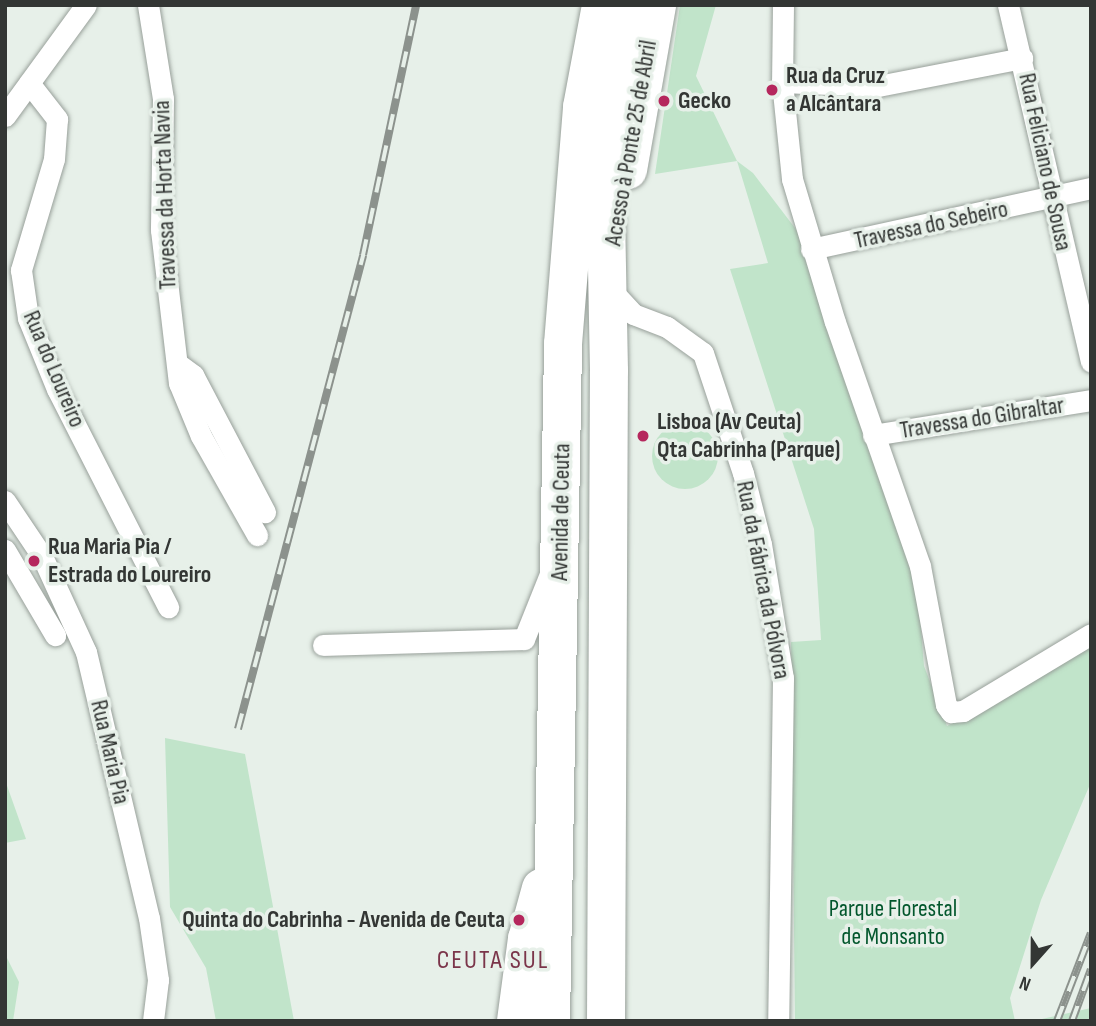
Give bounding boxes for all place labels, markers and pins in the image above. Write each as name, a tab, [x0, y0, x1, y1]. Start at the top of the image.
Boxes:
place label: Rua da Cruz a Alcântara	[786, 62, 885, 118]
marker: Rua da Cruz a Alcântara	[764, 82, 780, 98]
place label: Gecko	[678, 87, 731, 115]
marker: Gecko	[656, 93, 672, 109]
place label: Lisboa (Av Ceuta) Qta Cabrinha (Parque)	[657, 408, 840, 464]
marker: Lisboa (Av Ceuta) Qta Cabrinha (Parque)	[635, 428, 651, 444]
place label: Rua Maria Pia / Estrada do Loureiro	[48, 533, 211, 589]
marker: Rua Maria Pia / Estrada do Loureiro	[26, 553, 42, 569]
place label: Quinta do Cabrinha - Avenida de Ceuta	[182, 906, 505, 934]
marker: Quinta do Cabrinha - Avenida de Ceuta	[511, 912, 527, 928]

